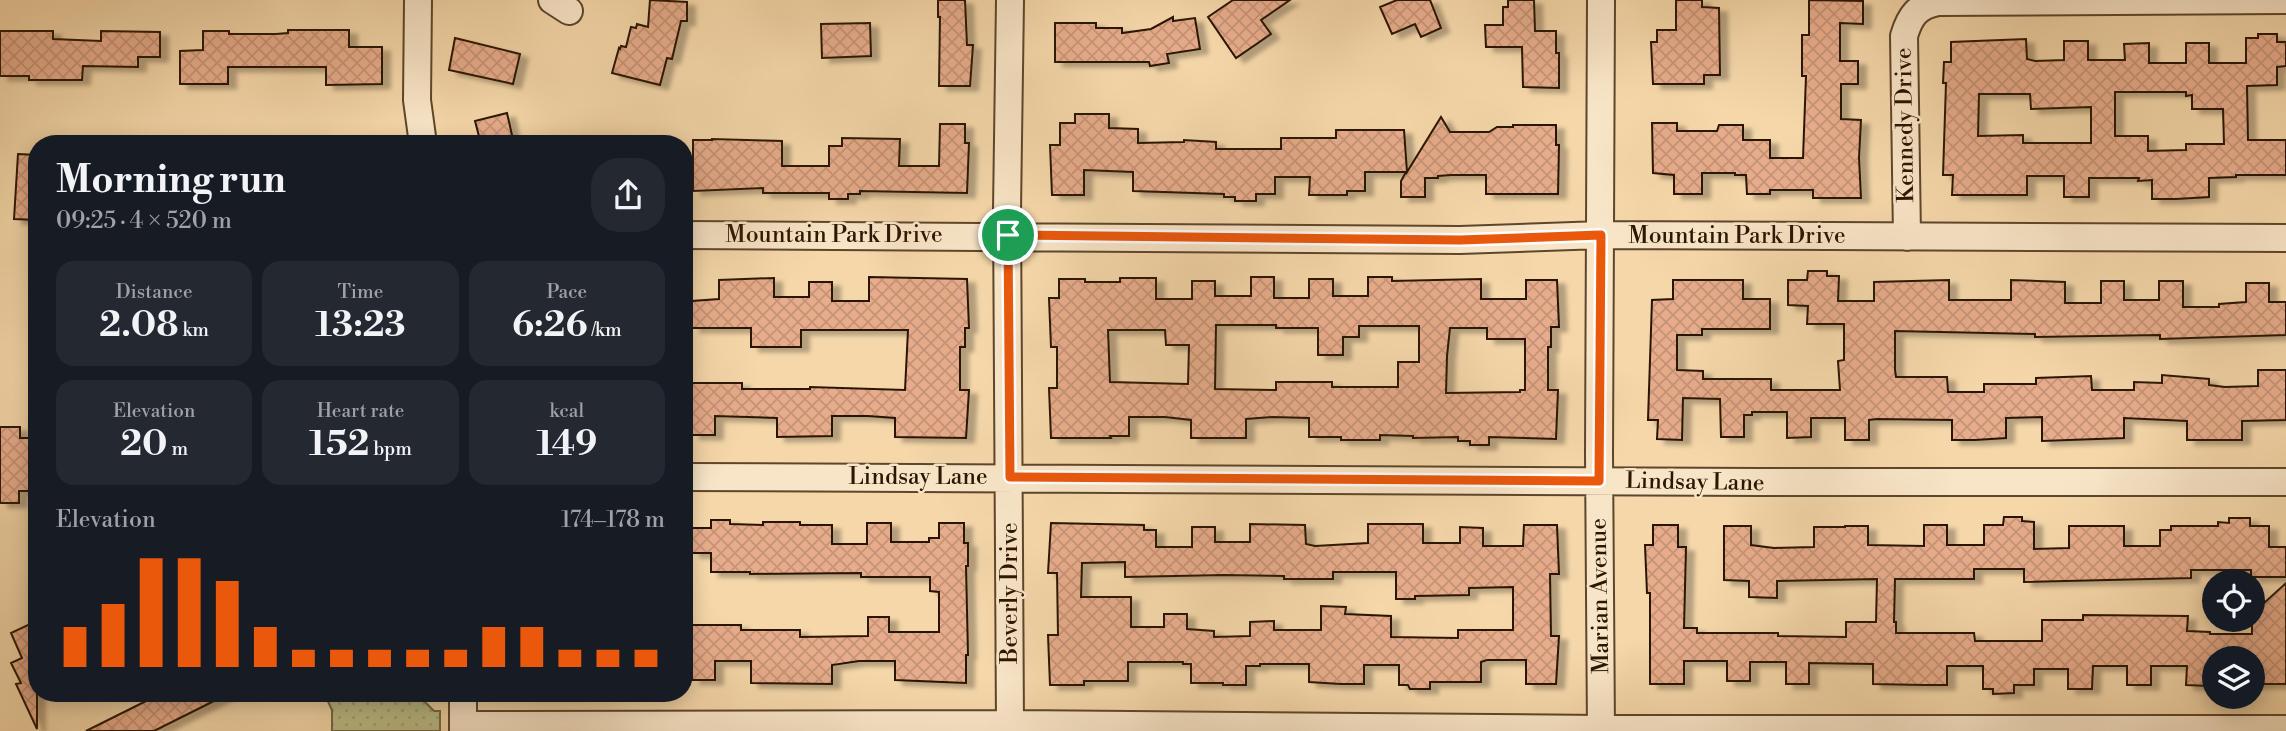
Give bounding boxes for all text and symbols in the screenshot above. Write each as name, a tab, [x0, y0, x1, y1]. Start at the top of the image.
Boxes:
street label: Kennedy Drive	[1890, 47, 1920, 203]
text: Morning run	[56, 157, 286, 204]
button: share	[591, 158, 665, 232]
pin	[978, 205, 1038, 265]
text: 09:25 · 4 × 520 m	[56, 207, 232, 235]
icon: arrive	[989, 216, 1027, 254]
street label: Mountain Park Drive	[725, 221, 943, 249]
street label: Mountain Park Drive	[1628, 222, 1846, 250]
text: Distance	[116, 280, 193, 304]
text: Time	[338, 280, 383, 304]
text: Pace	[546, 280, 587, 304]
text: 2.08	[99, 304, 179, 347]
text: 13:23	[315, 304, 406, 347]
text: 6:26	[512, 304, 588, 347]
text: km	[179, 318, 209, 342]
text: /km	[588, 318, 622, 342]
text: Elevation	[113, 399, 195, 423]
text: Heart rate	[317, 399, 404, 423]
text: kcal	[550, 399, 584, 423]
text: 20	[120, 423, 168, 466]
text: 152	[309, 423, 370, 466]
text: 149	[536, 423, 597, 466]
text: m	[168, 437, 188, 461]
text: bpm	[370, 437, 412, 461]
street label: Lindsay Lane	[848, 463, 988, 491]
street label: Lindsay Lane	[1625, 467, 1765, 497]
text: Elevation	[56, 506, 156, 534]
text: 174–178 m	[561, 506, 665, 534]
street label: Marian Avenue	[1585, 518, 1615, 674]
street label: Beverly Drive	[996, 522, 1024, 665]
map controls	[2202, 569, 2265, 709]
button: locate	[2202, 569, 2265, 632]
button: layers	[2202, 646, 2265, 709]

